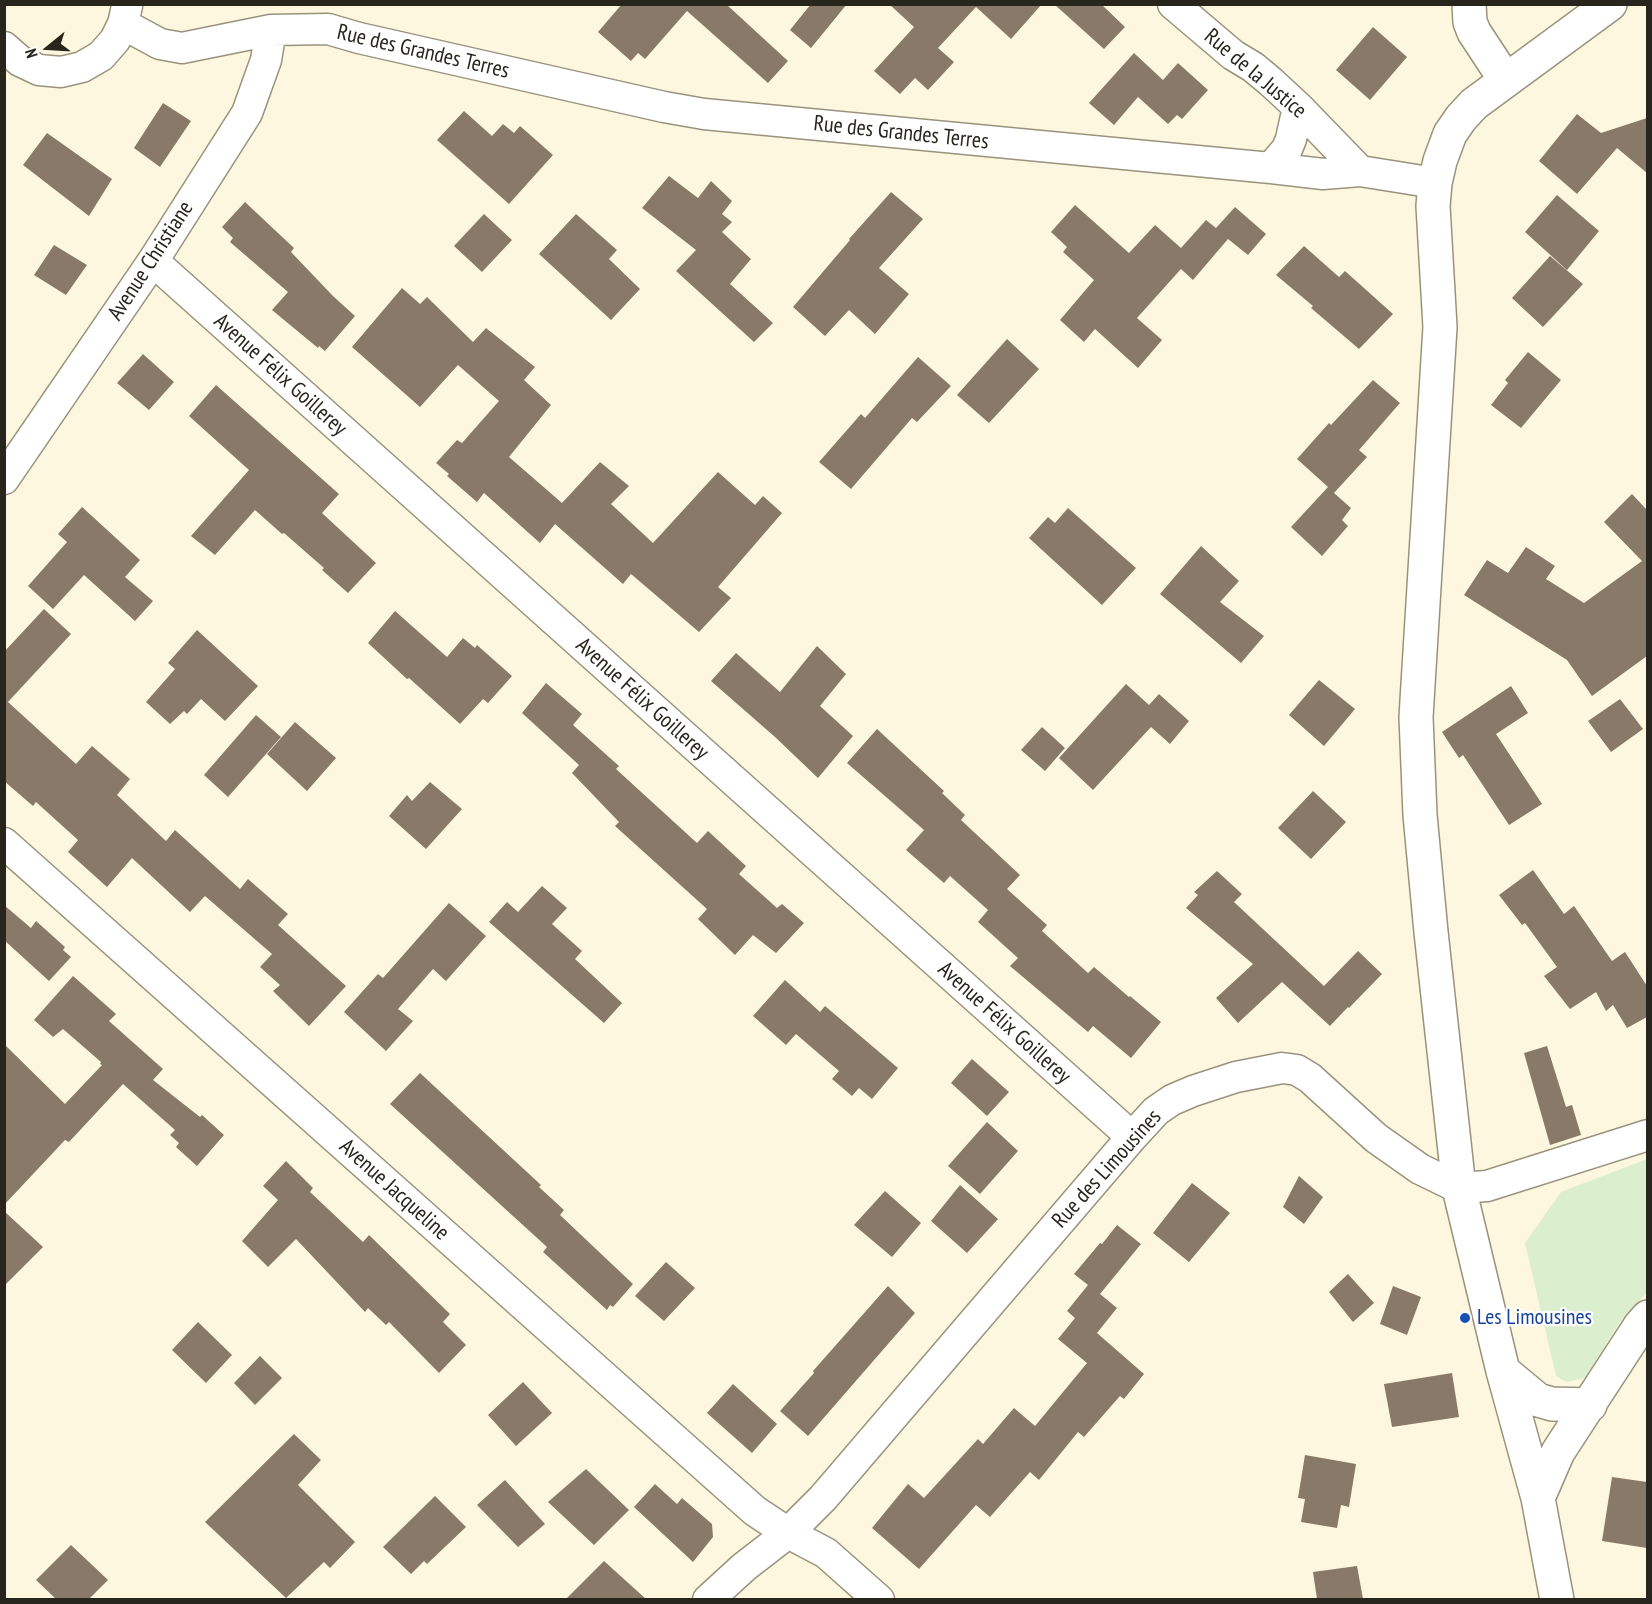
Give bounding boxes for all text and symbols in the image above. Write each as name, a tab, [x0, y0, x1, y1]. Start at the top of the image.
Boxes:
north arrow	[18, 18, 78, 78]
street label: Rue des Grandes Terres	[334, 19, 512, 85]
street label: Rue de la Justice	[1198, 24, 1312, 124]
text: N	[20, 46, 42, 61]
street label: Rue des Grandes Terres	[812, 111, 990, 155]
street label: Avenue Christiane	[103, 197, 199, 325]
street label: Avenue Félix Goillerey	[208, 308, 352, 442]
street label: Avenue Félix Goillerey	[570, 632, 714, 766]
street label: Avenue Félix Goillerey	[932, 956, 1076, 1090]
street label: Rue des Limousines	[1047, 1104, 1167, 1234]
street label: Avenue Jacqueline	[334, 1134, 454, 1246]
place label: Les Limousines	[1477, 1305, 1592, 1331]
marker: Les Limousines	[1458, 1311, 1472, 1325]

